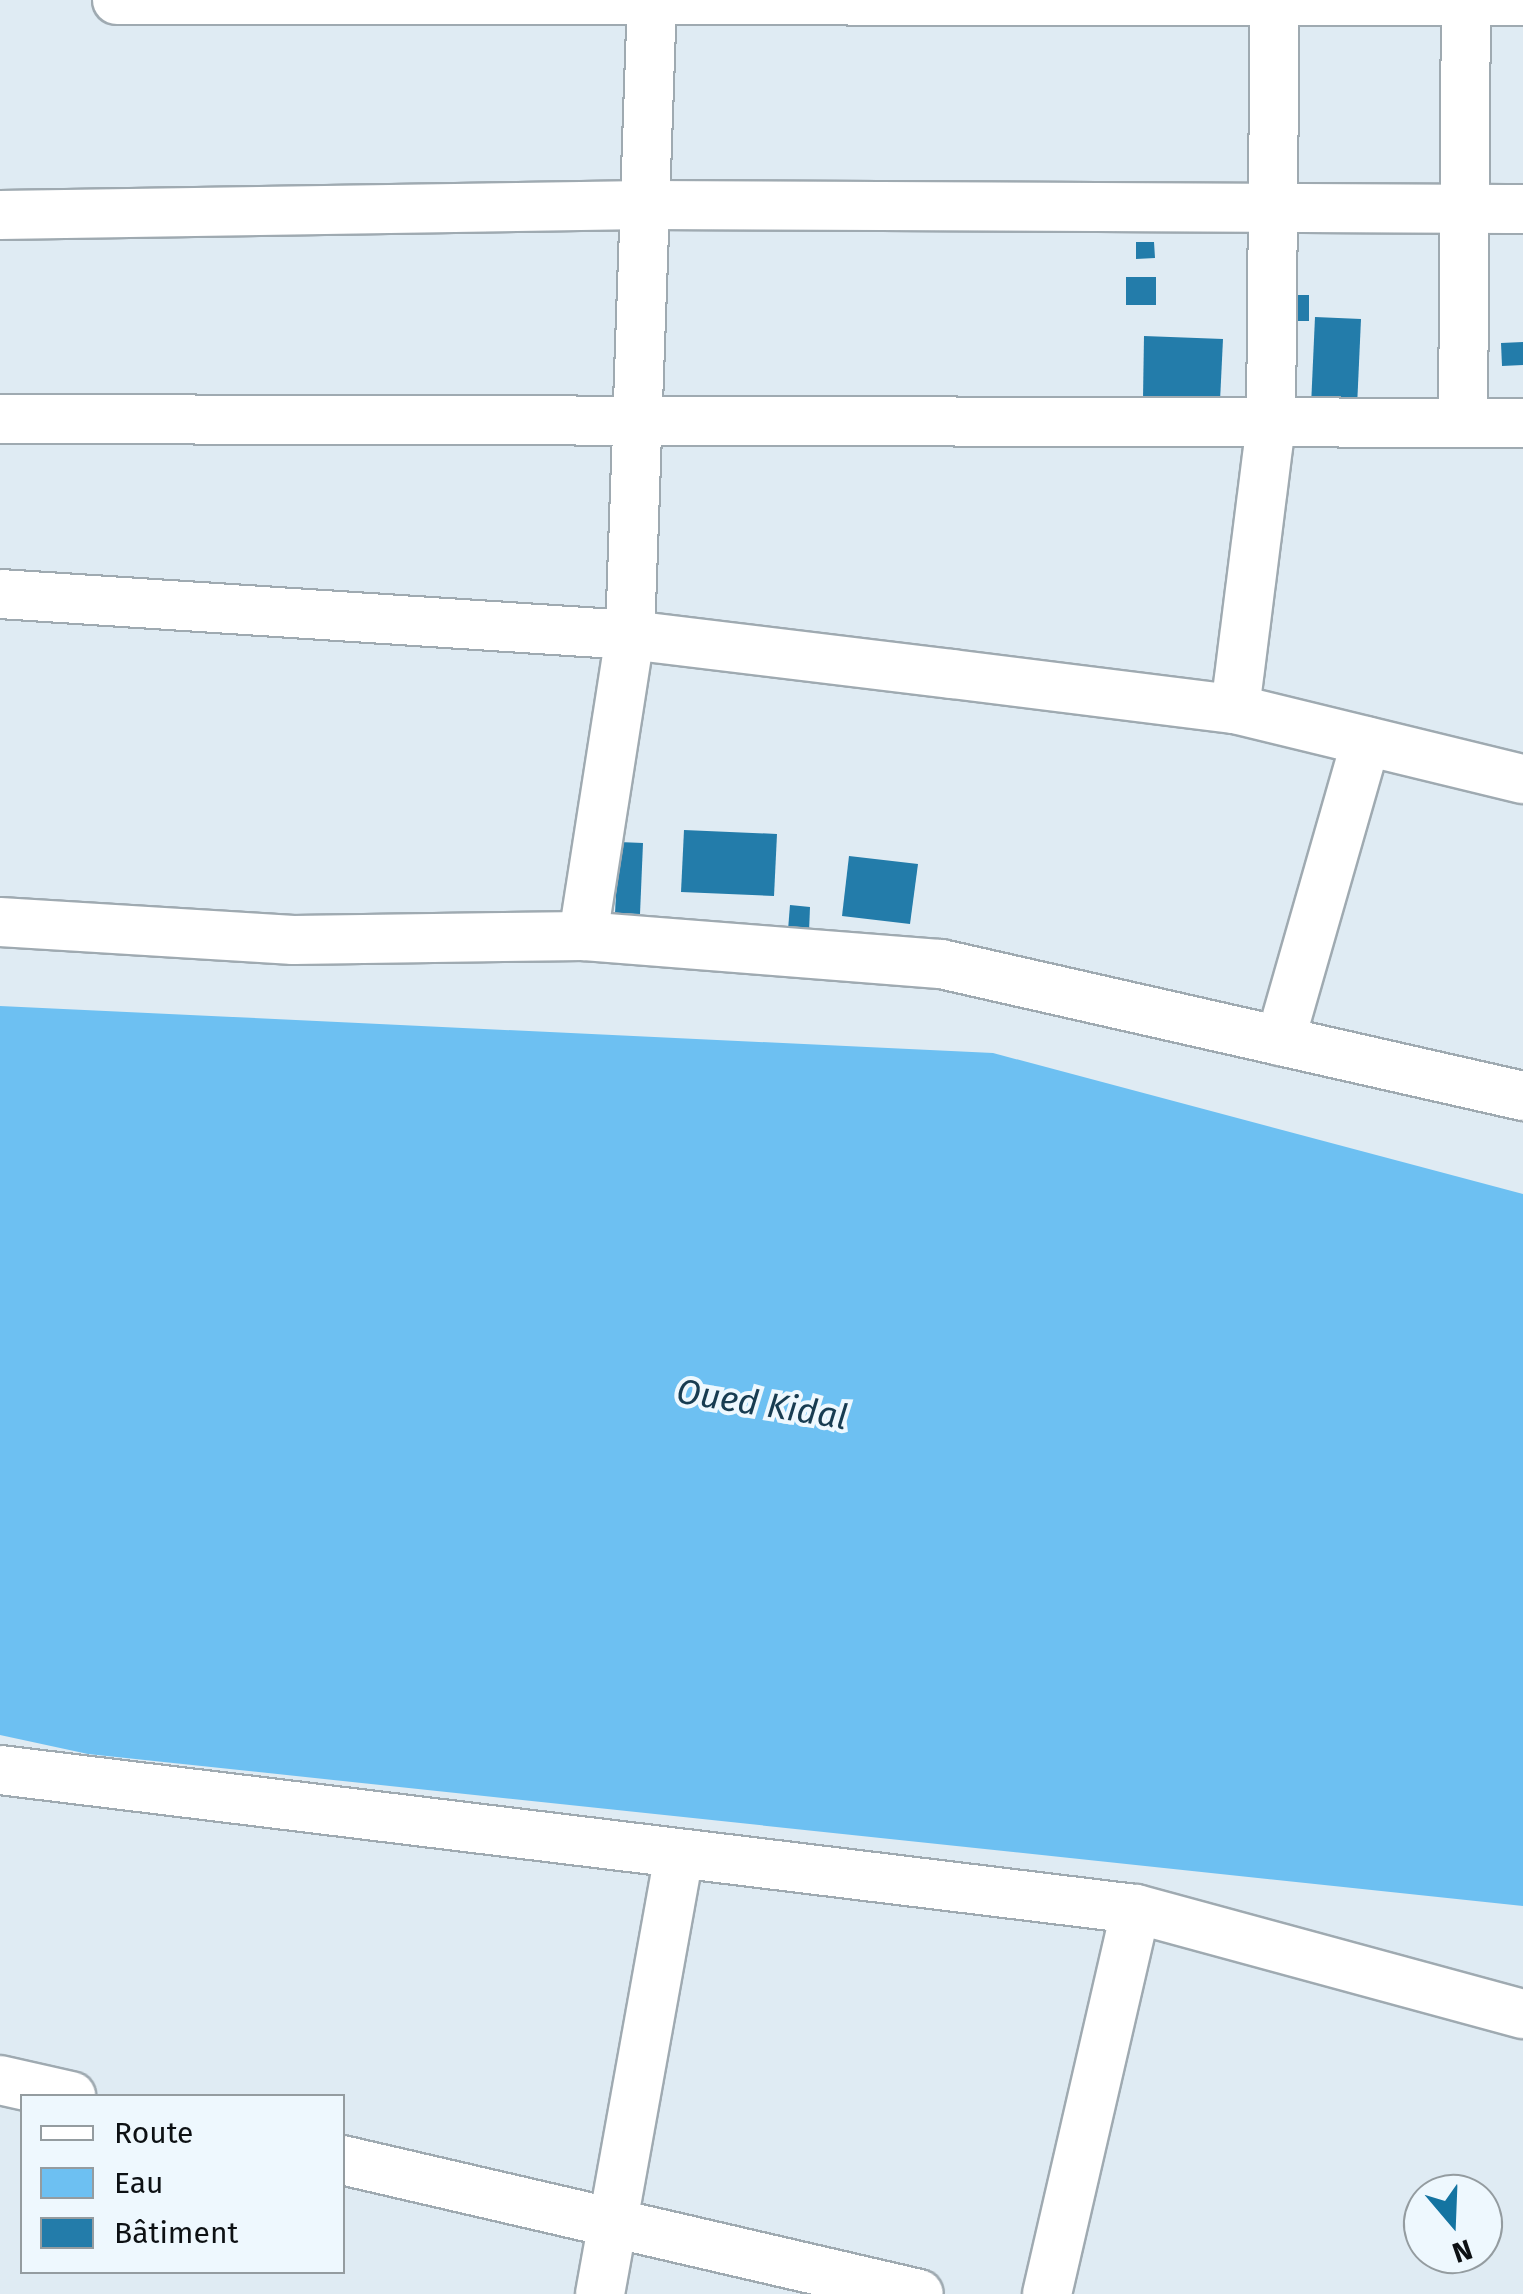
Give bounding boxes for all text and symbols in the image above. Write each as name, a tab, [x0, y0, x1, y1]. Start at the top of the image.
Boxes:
water label: Oued Kidal	[674, 1370, 850, 1438]
legend	[20, 2094, 345, 2274]
text: Route	[114, 2115, 193, 2151]
text: Eau	[114, 2165, 163, 2201]
north arrow	[1403, 2174, 1503, 2274]
text: Bâtiment	[114, 2215, 238, 2251]
text: N	[1448, 2232, 1476, 2270]

